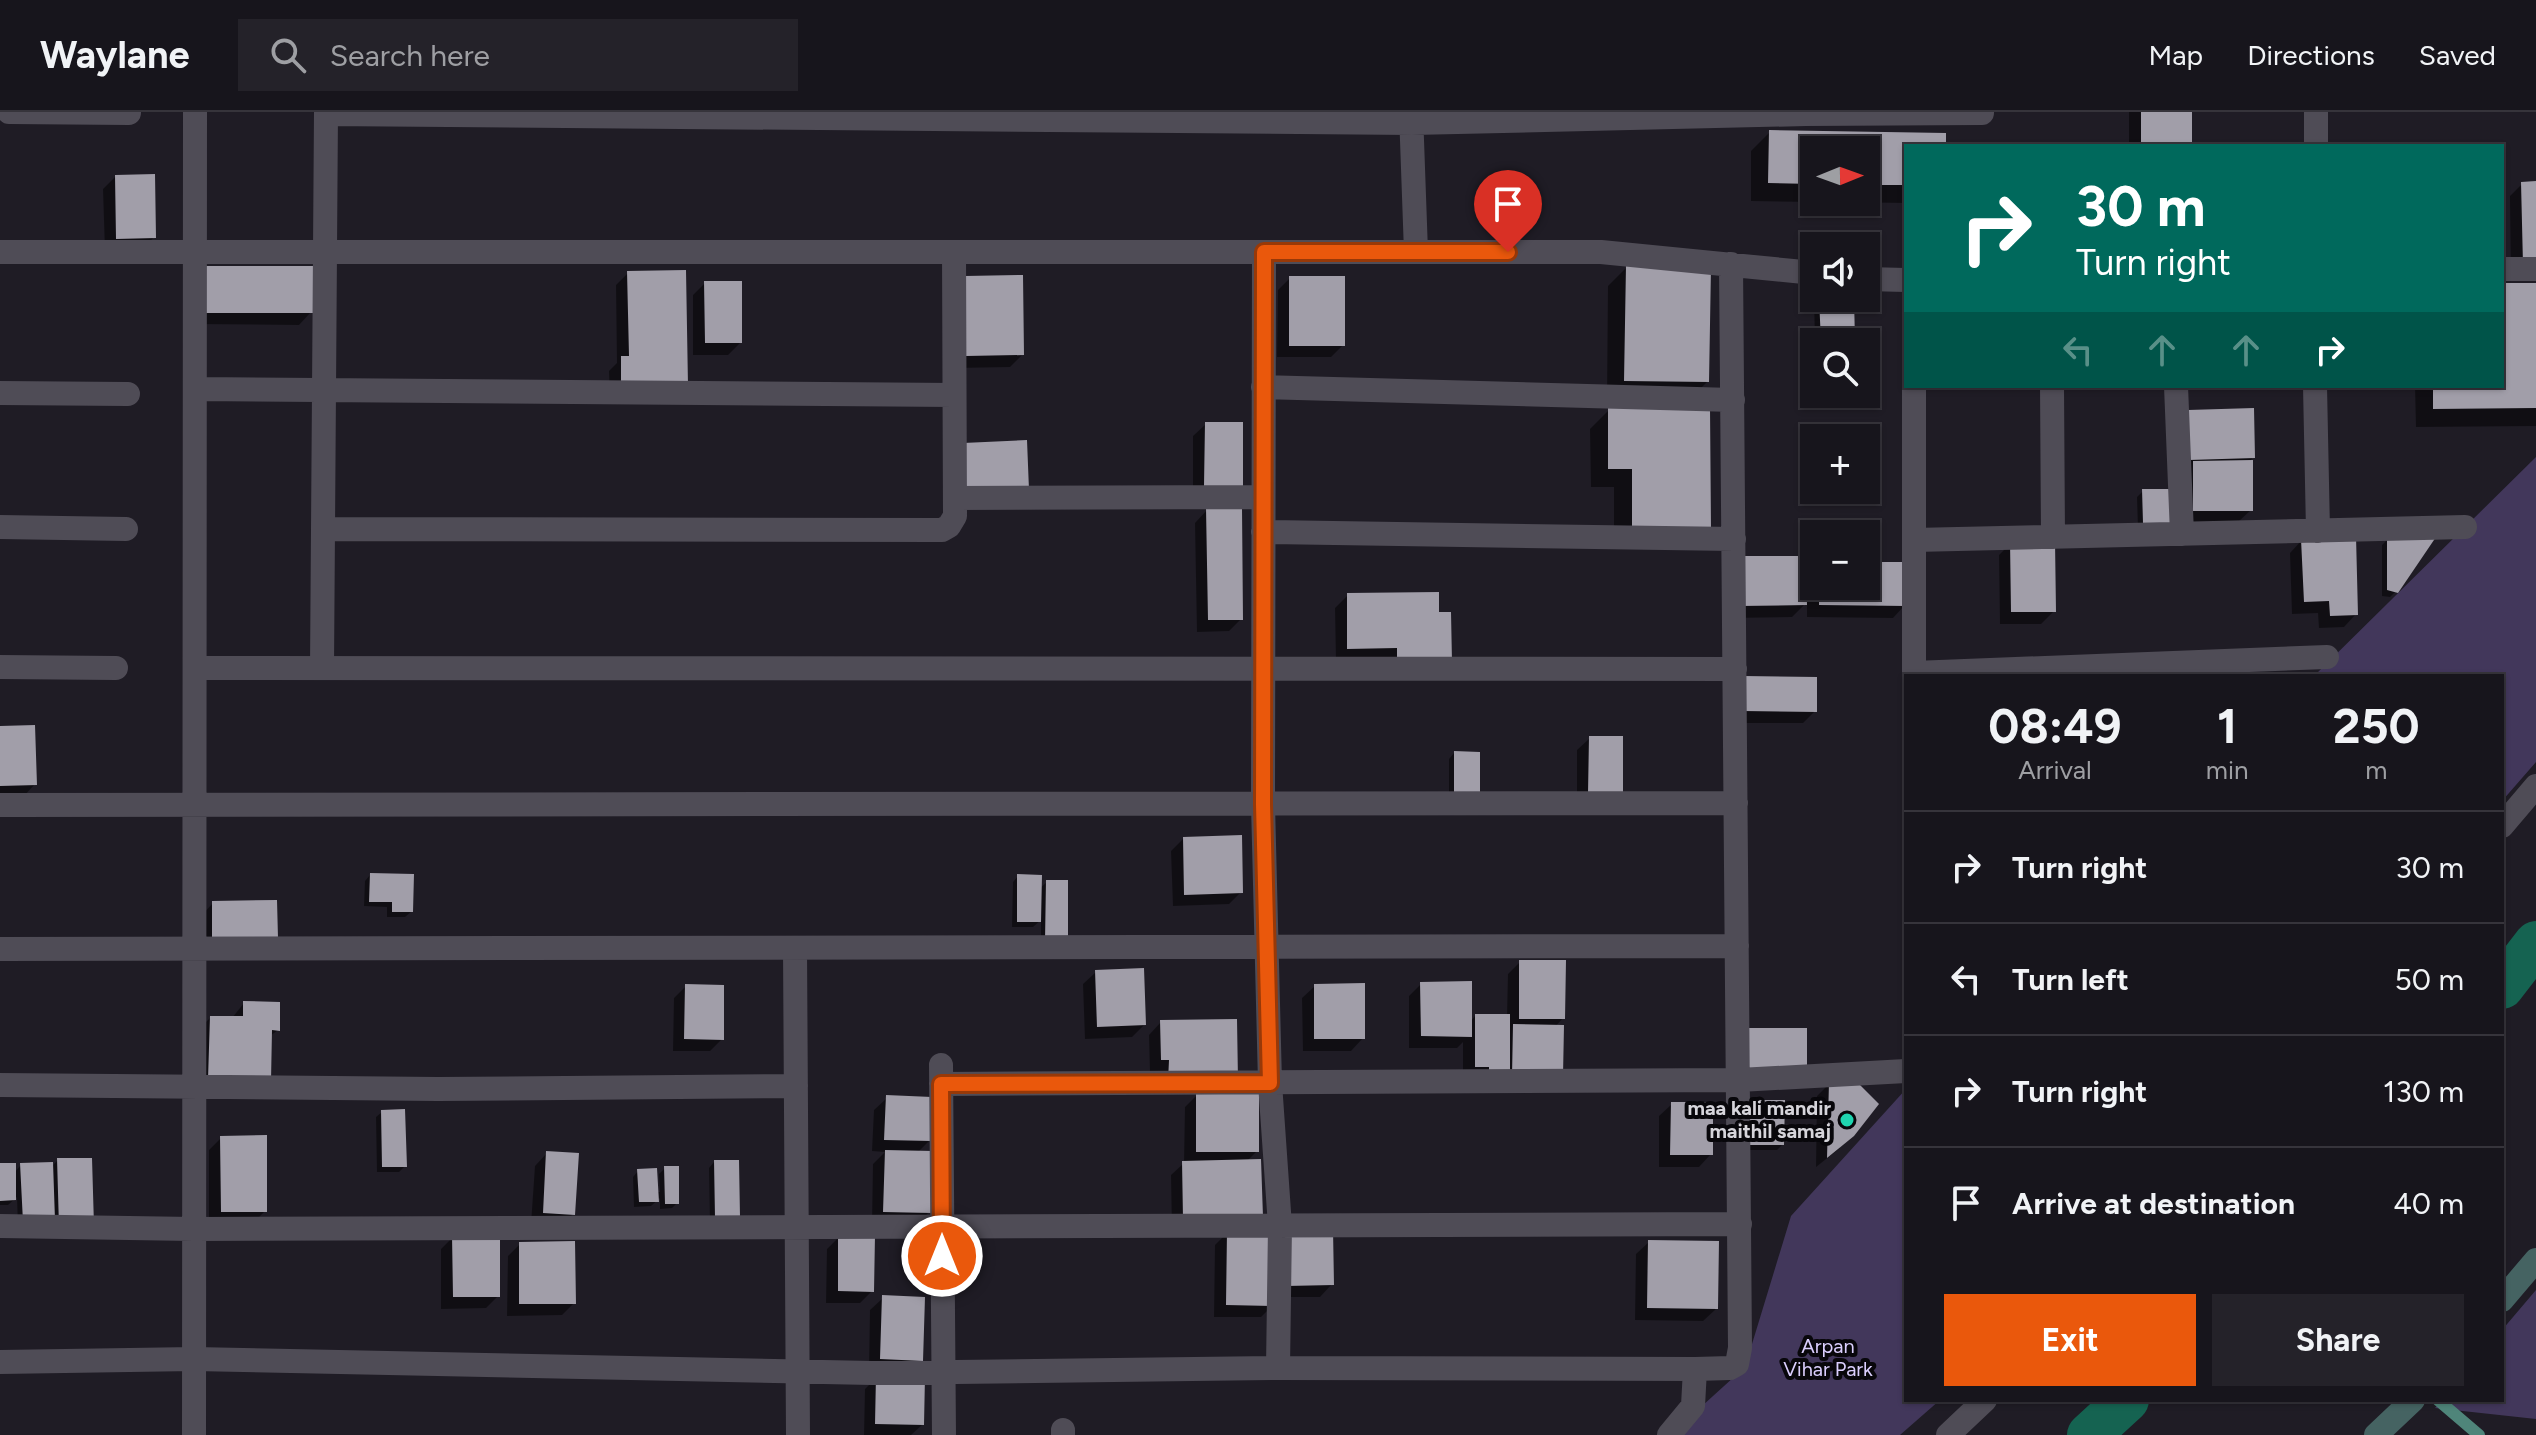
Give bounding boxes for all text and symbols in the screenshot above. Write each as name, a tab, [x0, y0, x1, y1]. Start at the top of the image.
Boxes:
search box	[238, 19, 798, 91]
text: Waylane	[40, 32, 190, 78]
icon: search	[266, 33, 310, 77]
text: Search here	[330, 37, 490, 74]
text: Map	[2149, 38, 2203, 72]
text: Directions	[2247, 38, 2375, 72]
text: Saved	[2419, 38, 2496, 72]
north arrow	[1800, 136, 1880, 216]
map controls	[1800, 136, 1880, 600]
pin	[1474, 170, 1542, 252]
text: 30 m	[2076, 173, 2206, 240]
icon: right	[1944, 176, 2048, 280]
icon: arrive	[1486, 182, 1530, 226]
button: sound	[1800, 232, 1880, 312]
text: Turn right	[2076, 241, 2231, 284]
button: search	[1800, 328, 1880, 408]
icon: left	[2056, 328, 2100, 372]
icon: ahead	[2140, 328, 2184, 372]
icon: ahead	[2224, 328, 2268, 372]
icon: right	[2308, 328, 2352, 372]
button: +	[1800, 424, 1880, 504]
button: −	[1800, 520, 1880, 600]
text: 08:49	[1988, 697, 2122, 755]
text: 1	[2217, 697, 2237, 755]
text: 250	[2333, 697, 2420, 755]
text: Arrival	[2018, 754, 2092, 786]
text: min	[2206, 754, 2249, 786]
text: m	[2365, 754, 2387, 786]
icon: right	[1944, 845, 1988, 889]
text: Turn right	[2012, 849, 2147, 886]
text: 30 m	[2396, 849, 2464, 886]
icon: left	[1944, 957, 1988, 1001]
text: Turn left	[2012, 961, 2129, 998]
text: 50 m	[2395, 961, 2464, 998]
icon: right	[1944, 1069, 1988, 1113]
text: Turn right	[2012, 1073, 2147, 1110]
text: 130 m	[2383, 1073, 2464, 1110]
place label: maa kali mandir maithil samaj	[1687, 1096, 1831, 1143]
marker: maa kali mandir maithil samaj	[1838, 1111, 1856, 1129]
icon: arrive	[1944, 1181, 1988, 1225]
text: Arrive at destination	[2012, 1185, 2295, 1222]
text: 40 m	[2393, 1185, 2464, 1222]
position arrow	[900, 1214, 984, 1298]
button: Exit	[1944, 1294, 2196, 1386]
button: Share	[2212, 1294, 2464, 1386]
park label: Arpan Vihar Park	[1783, 1334, 1873, 1381]

